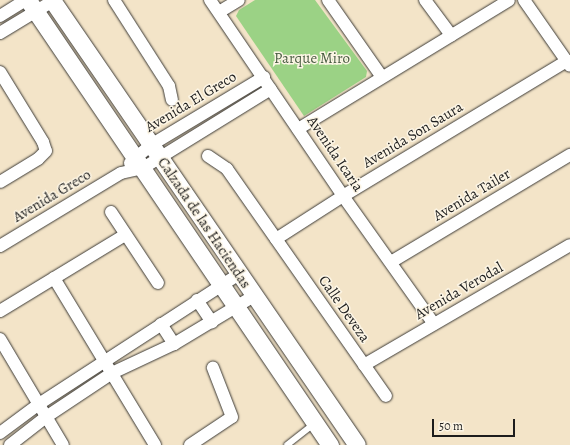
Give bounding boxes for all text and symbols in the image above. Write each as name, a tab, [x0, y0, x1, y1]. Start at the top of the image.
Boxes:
park label: Parque Miro	[274, 50, 350, 68]
street label: Avenida El Greco	[142, 68, 240, 136]
street label: Avenida Son Saura	[360, 98, 466, 172]
street label: Avenida Icaria	[303, 113, 367, 195]
street label: Calzada de las Haciendas	[153, 154, 255, 292]
street label: Avenida Tailer	[430, 165, 514, 225]
street label: Avenida Greco	[10, 166, 94, 226]
street label: Avenida Verodal	[412, 259, 506, 323]
street label: Calle Deveza	[314, 272, 374, 346]
scale bar	[434, 411, 517, 437]
text: 50 m	[439, 418, 463, 434]

